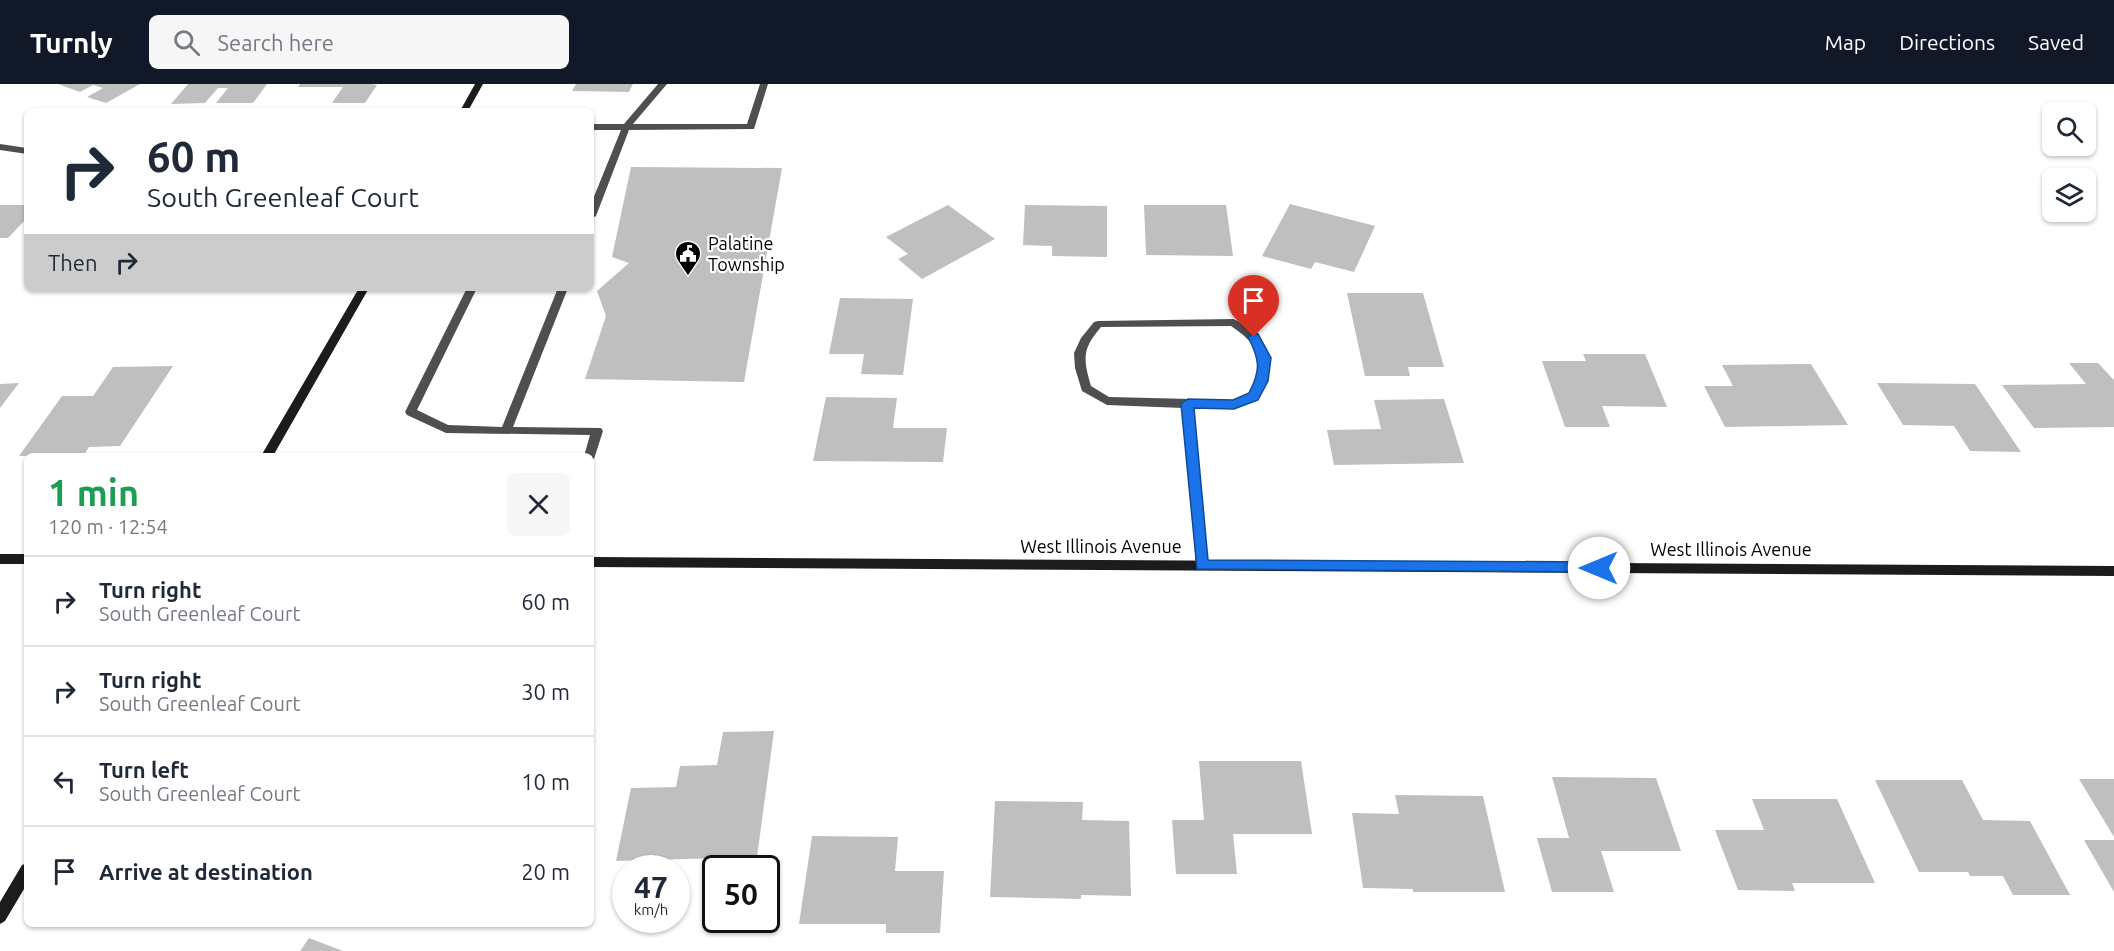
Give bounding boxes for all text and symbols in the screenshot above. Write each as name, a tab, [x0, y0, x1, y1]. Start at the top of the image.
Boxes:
search box	[149, 15, 569, 69]
icon: search	[170, 26, 203, 59]
text: Turnly	[30, 27, 113, 58]
text: Search here	[218, 30, 334, 55]
text: Map	[1825, 30, 1866, 54]
text: Directions	[1899, 30, 1995, 54]
text: Saved	[2028, 30, 2084, 54]
map controls	[2042, 102, 2096, 222]
button: search	[2042, 102, 2096, 156]
icon: right	[48, 132, 126, 210]
text: 60 m	[147, 133, 241, 180]
button: layers	[2042, 168, 2096, 222]
text: South Greenleaf Court	[147, 182, 419, 212]
place label: Palatine Township	[708, 233, 785, 274]
public building icon: Palatine Township	[673, 239, 703, 277]
icon: right	[110, 246, 143, 279]
text: Then	[48, 250, 98, 275]
pin	[1228, 275, 1279, 337]
icon: arrive	[1237, 284, 1270, 317]
text: 1 min	[48, 472, 139, 513]
button: close	[507, 473, 570, 536]
text: 120 m · 12:54	[48, 515, 168, 538]
street label: West Illinois Avenue	[1020, 536, 1182, 556]
position arrow	[1567, 536, 1631, 600]
street label: West Illinois Avenue	[1650, 539, 1812, 559]
text: Turn right	[99, 577, 201, 602]
icon: right	[48, 585, 81, 618]
text: 60 m	[521, 589, 570, 614]
text: South Greenleaf Court	[99, 602, 300, 625]
text: Turn right	[99, 667, 201, 692]
icon: right	[48, 675, 81, 708]
text: 30 m	[521, 679, 570, 704]
text: South Greenleaf Court	[99, 692, 300, 715]
text: Turn left	[99, 757, 189, 782]
icon: left	[48, 765, 81, 798]
text: 10 m	[521, 769, 570, 794]
text: South Greenleaf Court	[99, 782, 300, 805]
icon: arrive	[48, 855, 81, 888]
speed limit sign: 50	[702, 855, 780, 933]
text: Arrive at destination	[99, 859, 313, 884]
text: 20 m	[521, 859, 570, 884]
text: 47	[634, 870, 668, 904]
text: km/h	[634, 901, 668, 918]

